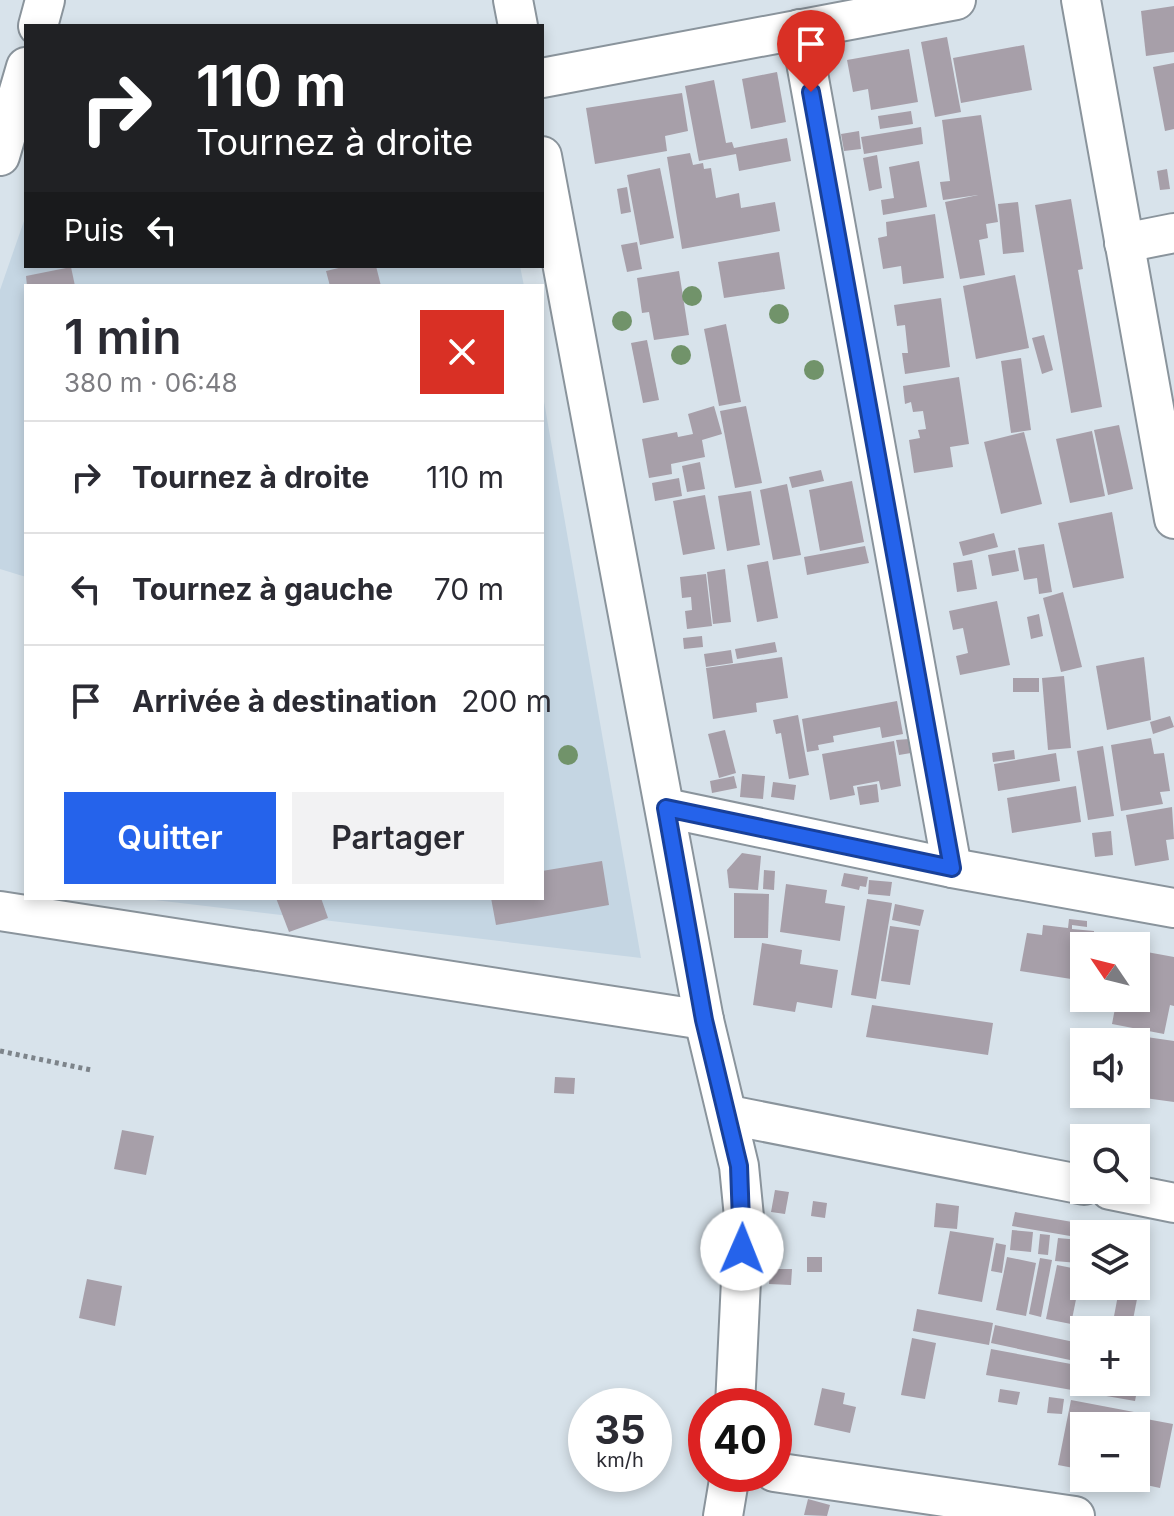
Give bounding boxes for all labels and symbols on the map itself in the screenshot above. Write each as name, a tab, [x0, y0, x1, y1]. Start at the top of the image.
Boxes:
pin	[777, 10, 845, 92]
north arrow	[1070, 932, 1150, 1012]
position arrow	[700, 1207, 784, 1291]
speed limit sign: 40	[688, 1388, 792, 1492]

